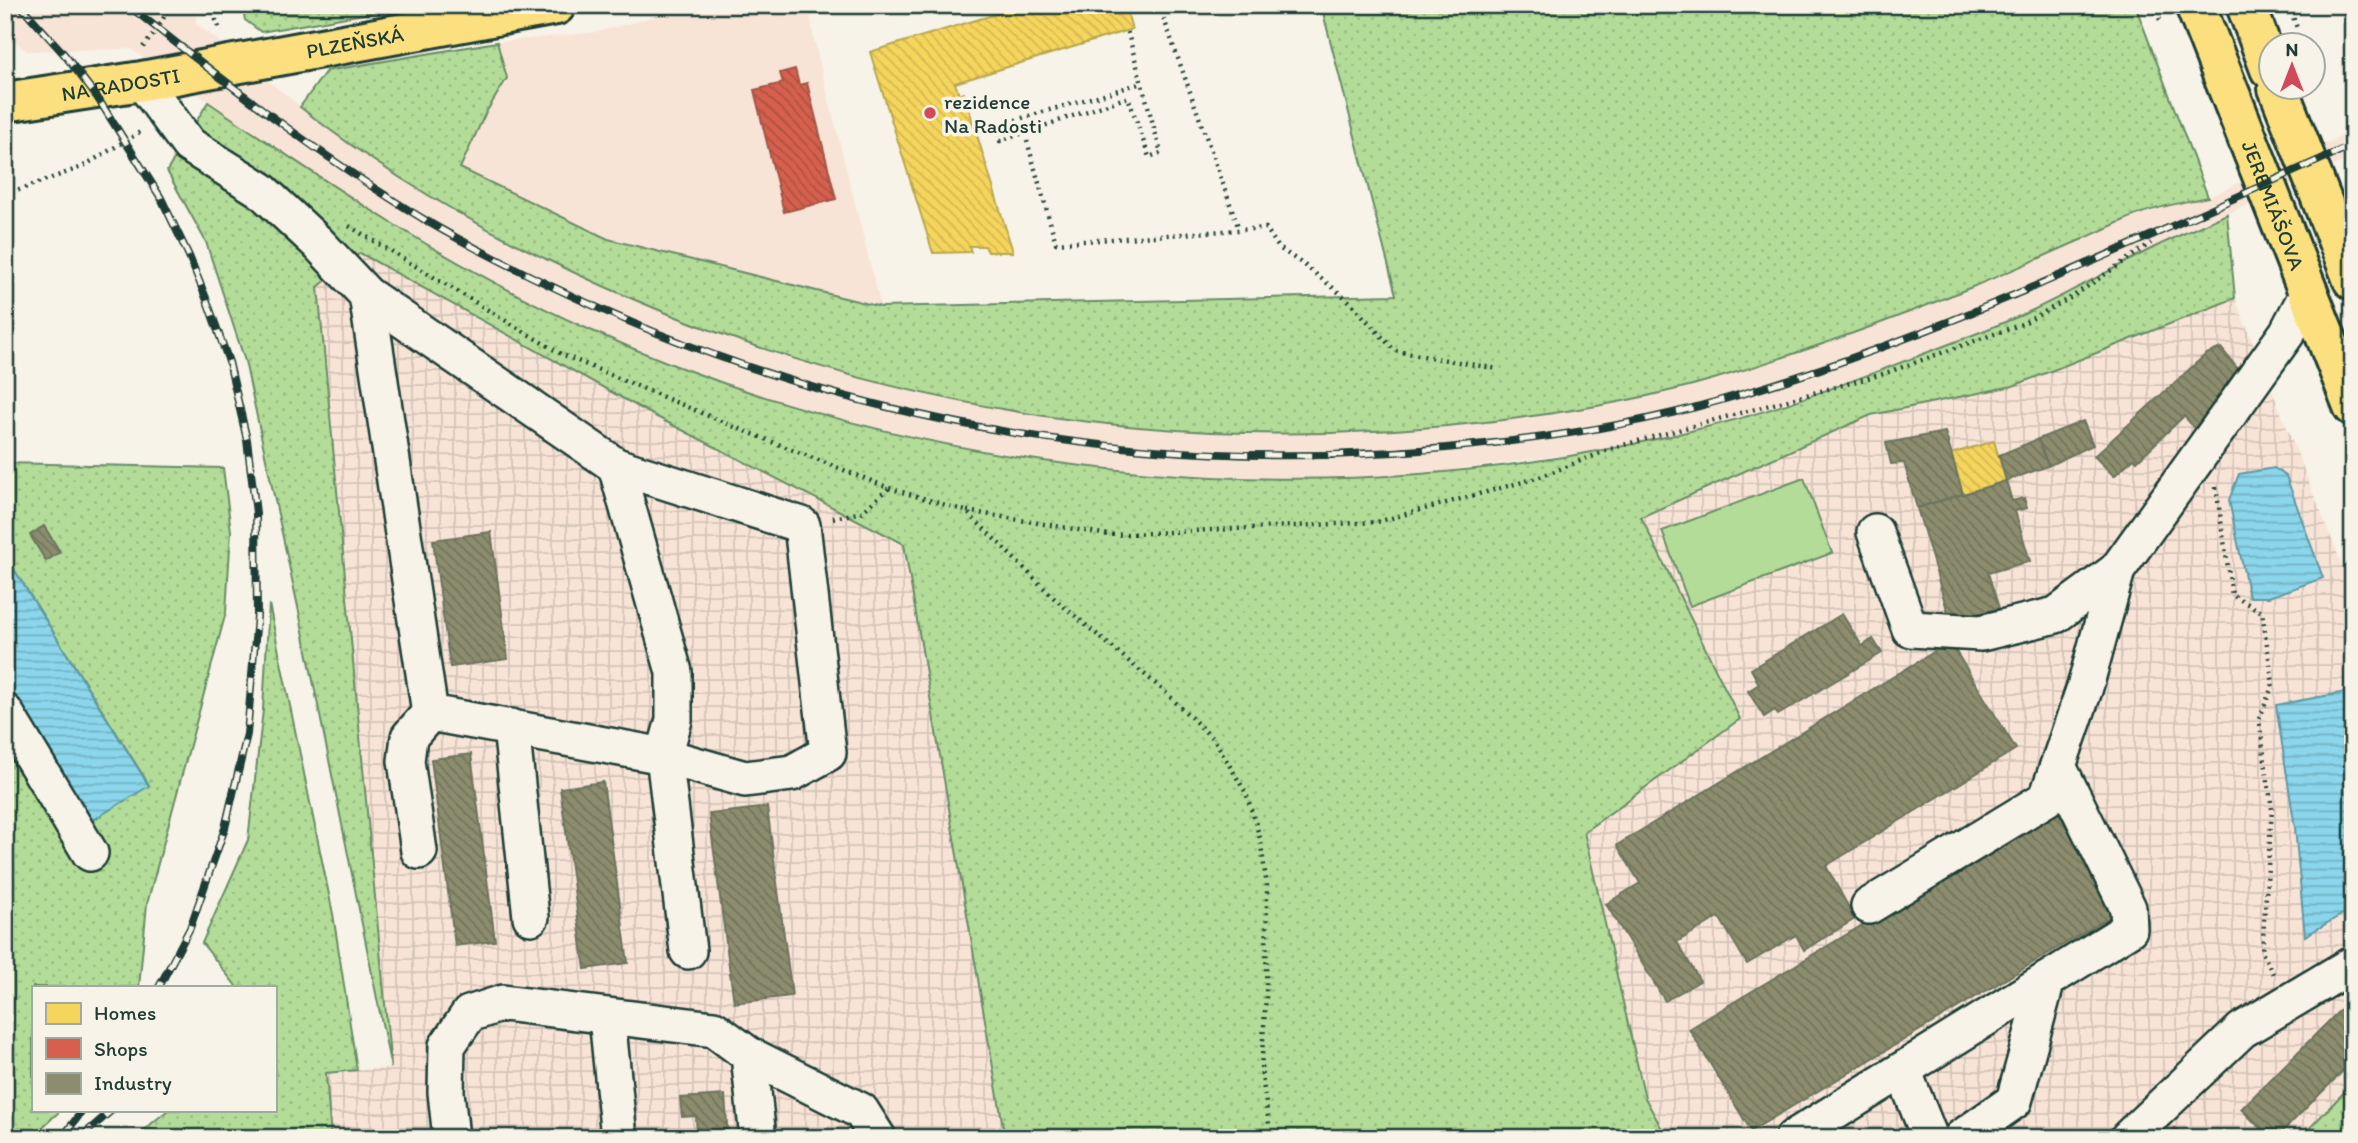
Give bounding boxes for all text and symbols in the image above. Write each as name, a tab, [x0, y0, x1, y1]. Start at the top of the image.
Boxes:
street label: PLZEŇSKÁ	[304, 21, 406, 63]
north arrow	[2256, 32, 2326, 102]
text: N	[2286, 38, 2298, 61]
street label: NA RADOSTI	[60, 62, 182, 106]
place label: rezidence Na Radosti	[944, 89, 1042, 138]
marker: rezidence Na Radosti	[922, 105, 938, 121]
street label: JEREMIÁŠOVA	[2237, 137, 2311, 274]
legend	[32, 986, 276, 1112]
text: Homes	[94, 1000, 156, 1025]
text: Shops	[94, 1036, 148, 1061]
text: Industry	[94, 1070, 172, 1095]

